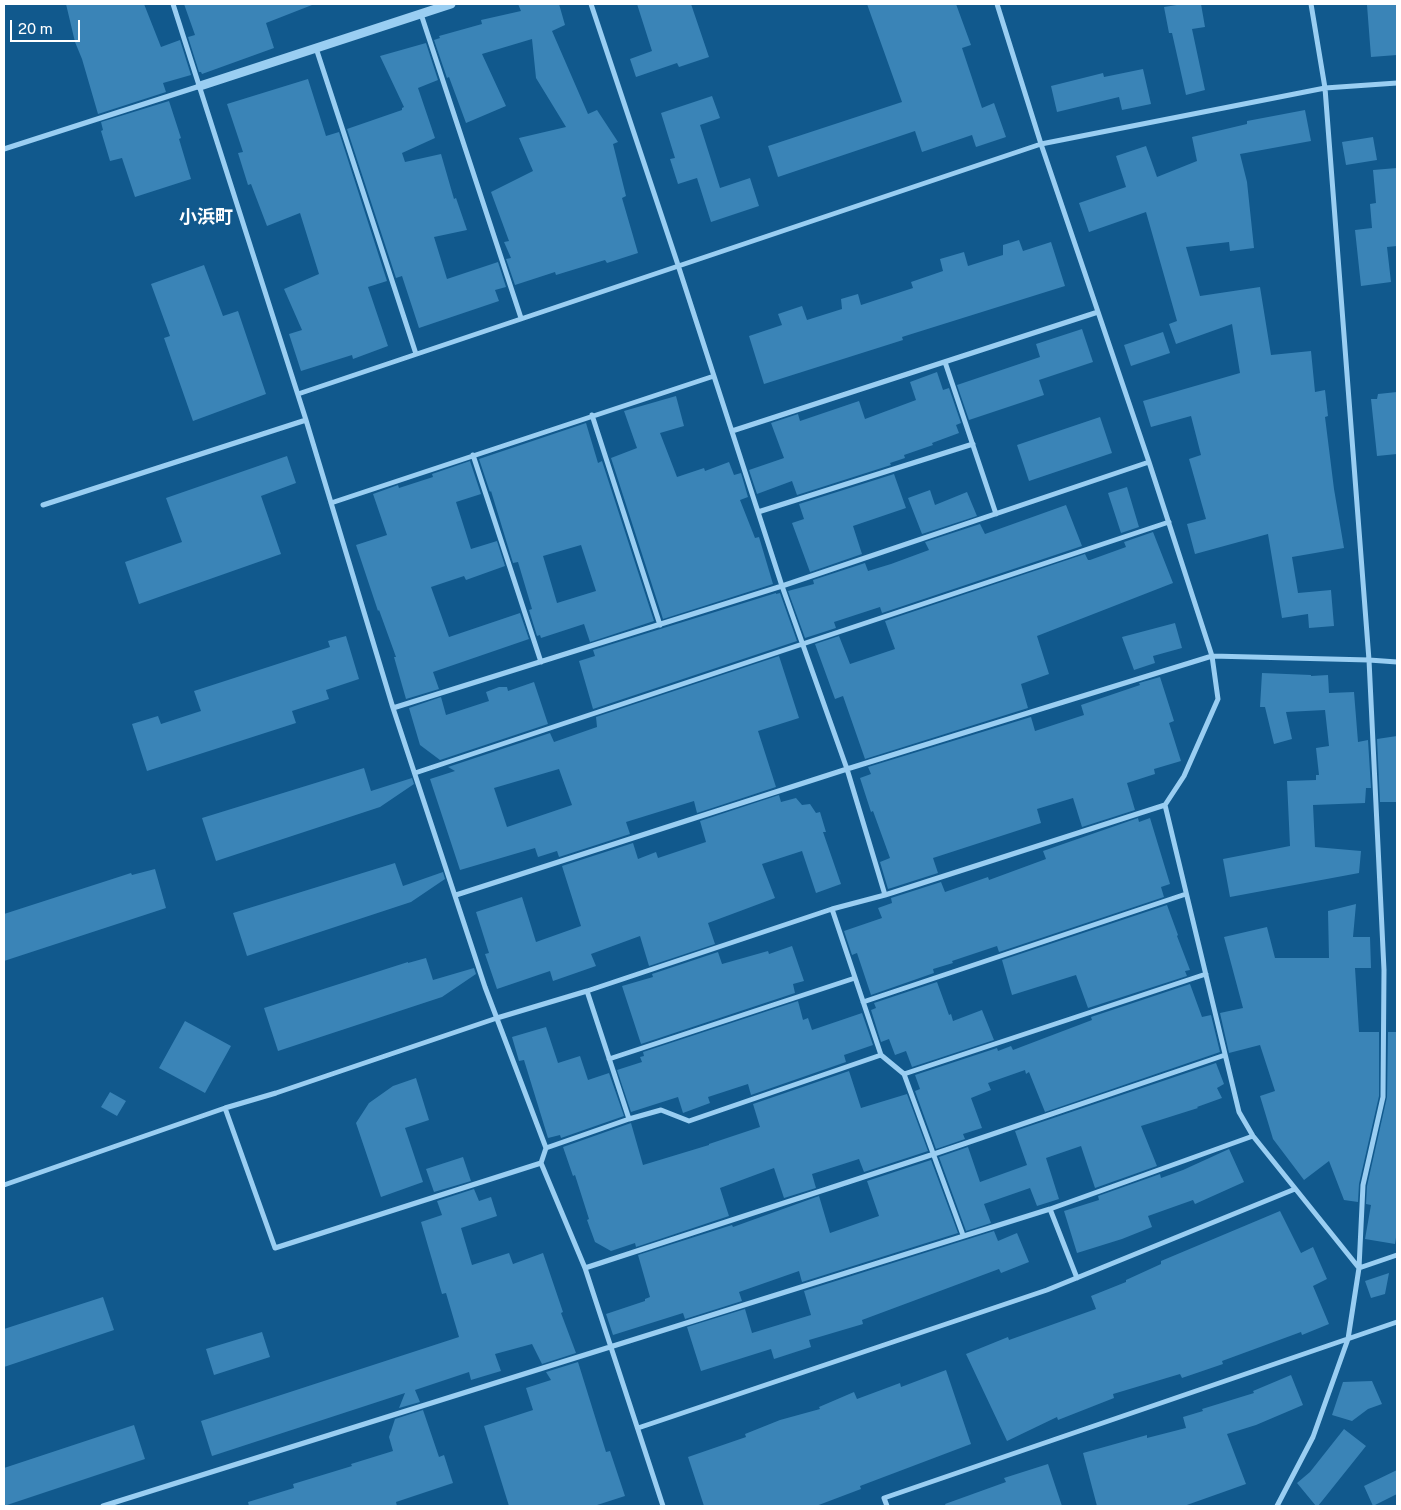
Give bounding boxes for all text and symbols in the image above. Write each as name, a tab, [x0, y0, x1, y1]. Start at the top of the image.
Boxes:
scale bar	[12, 10, 82, 42]
text: 20 m	[18, 20, 53, 37]
district label: 小浜町	[179, 206, 233, 228]

